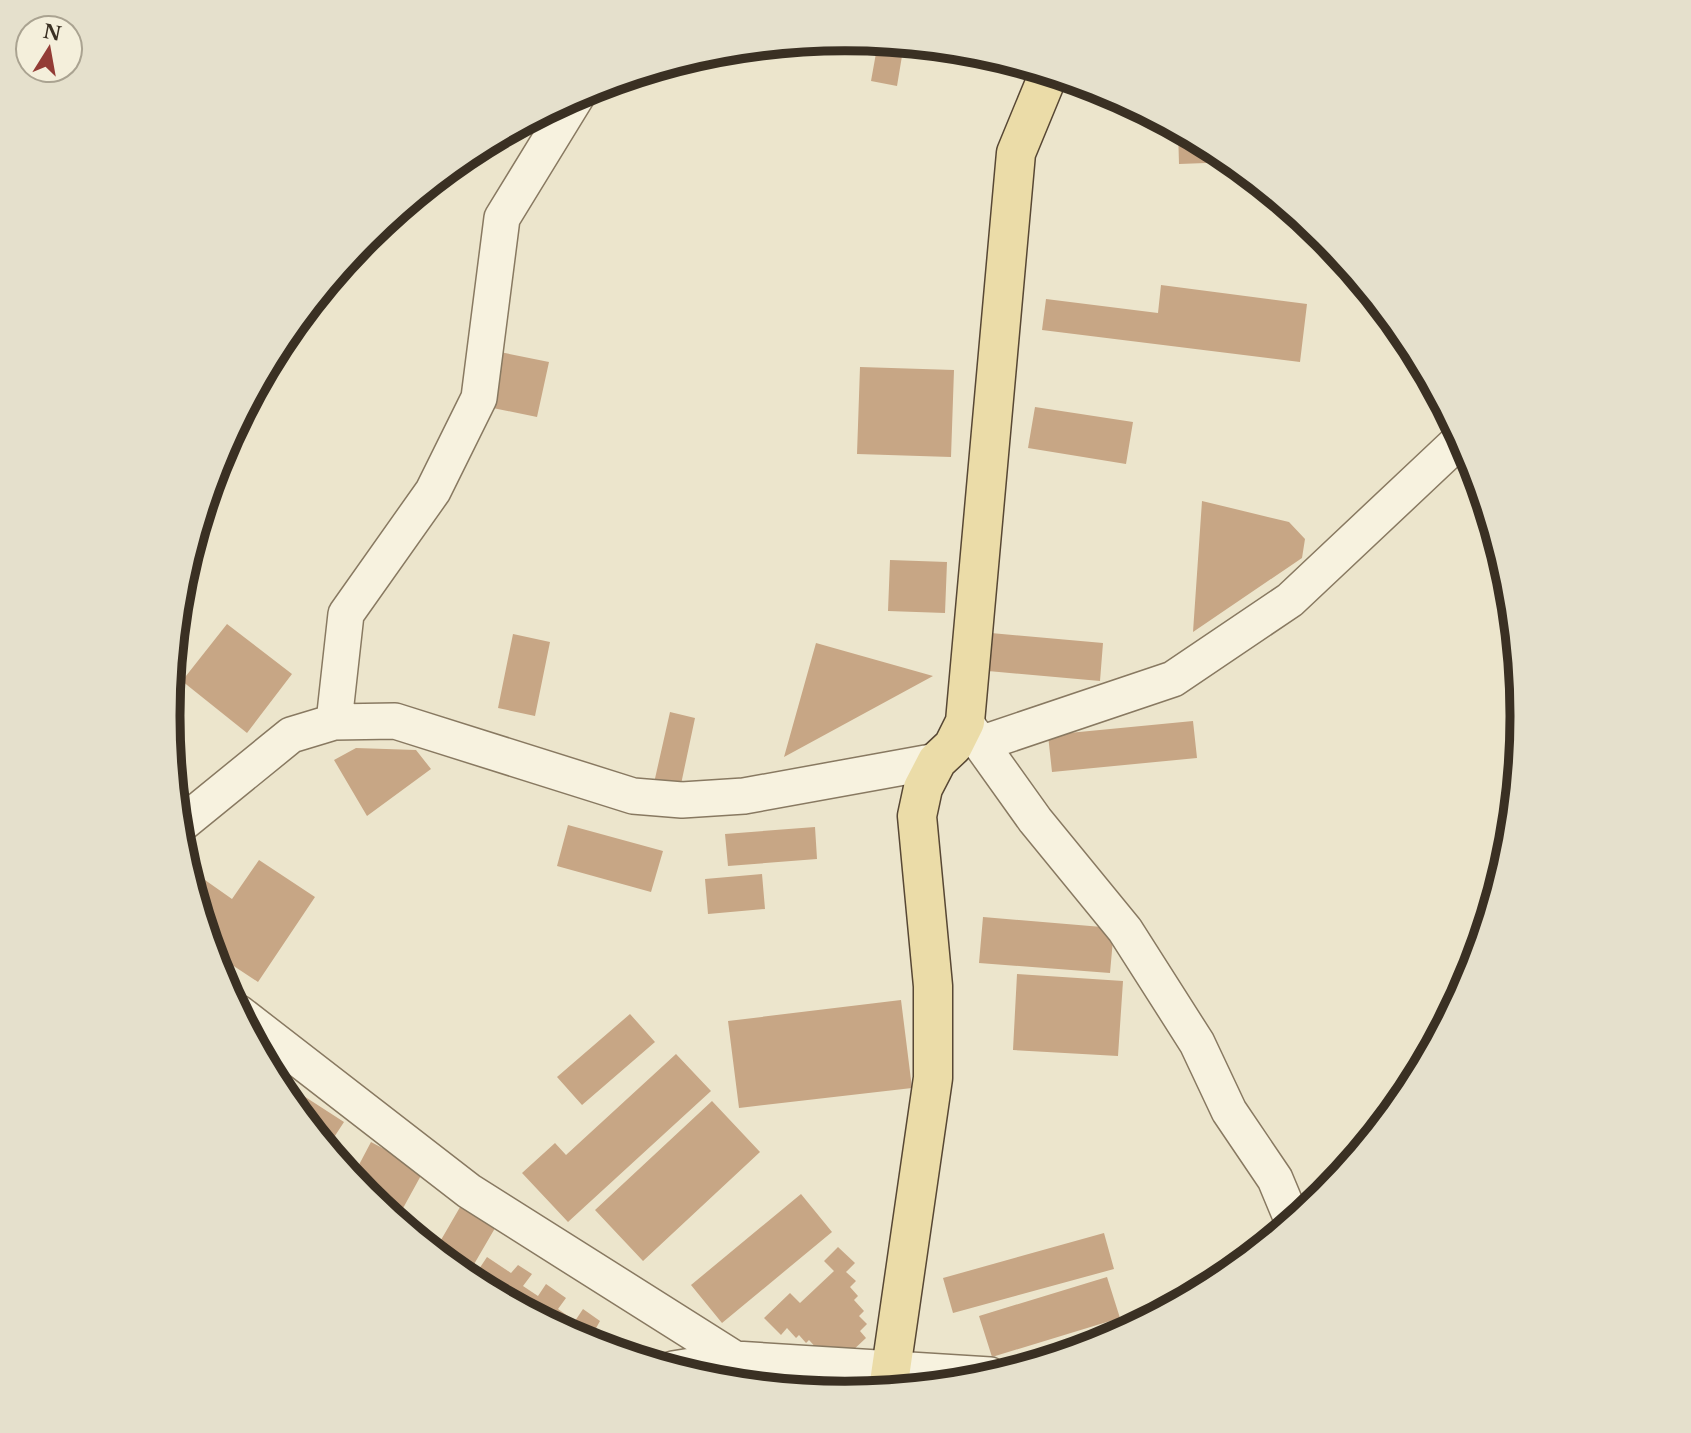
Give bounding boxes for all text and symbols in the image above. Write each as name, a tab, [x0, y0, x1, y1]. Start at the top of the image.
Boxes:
north arrow	[14, 14, 84, 84]
text: N	[41, 20, 63, 46]

